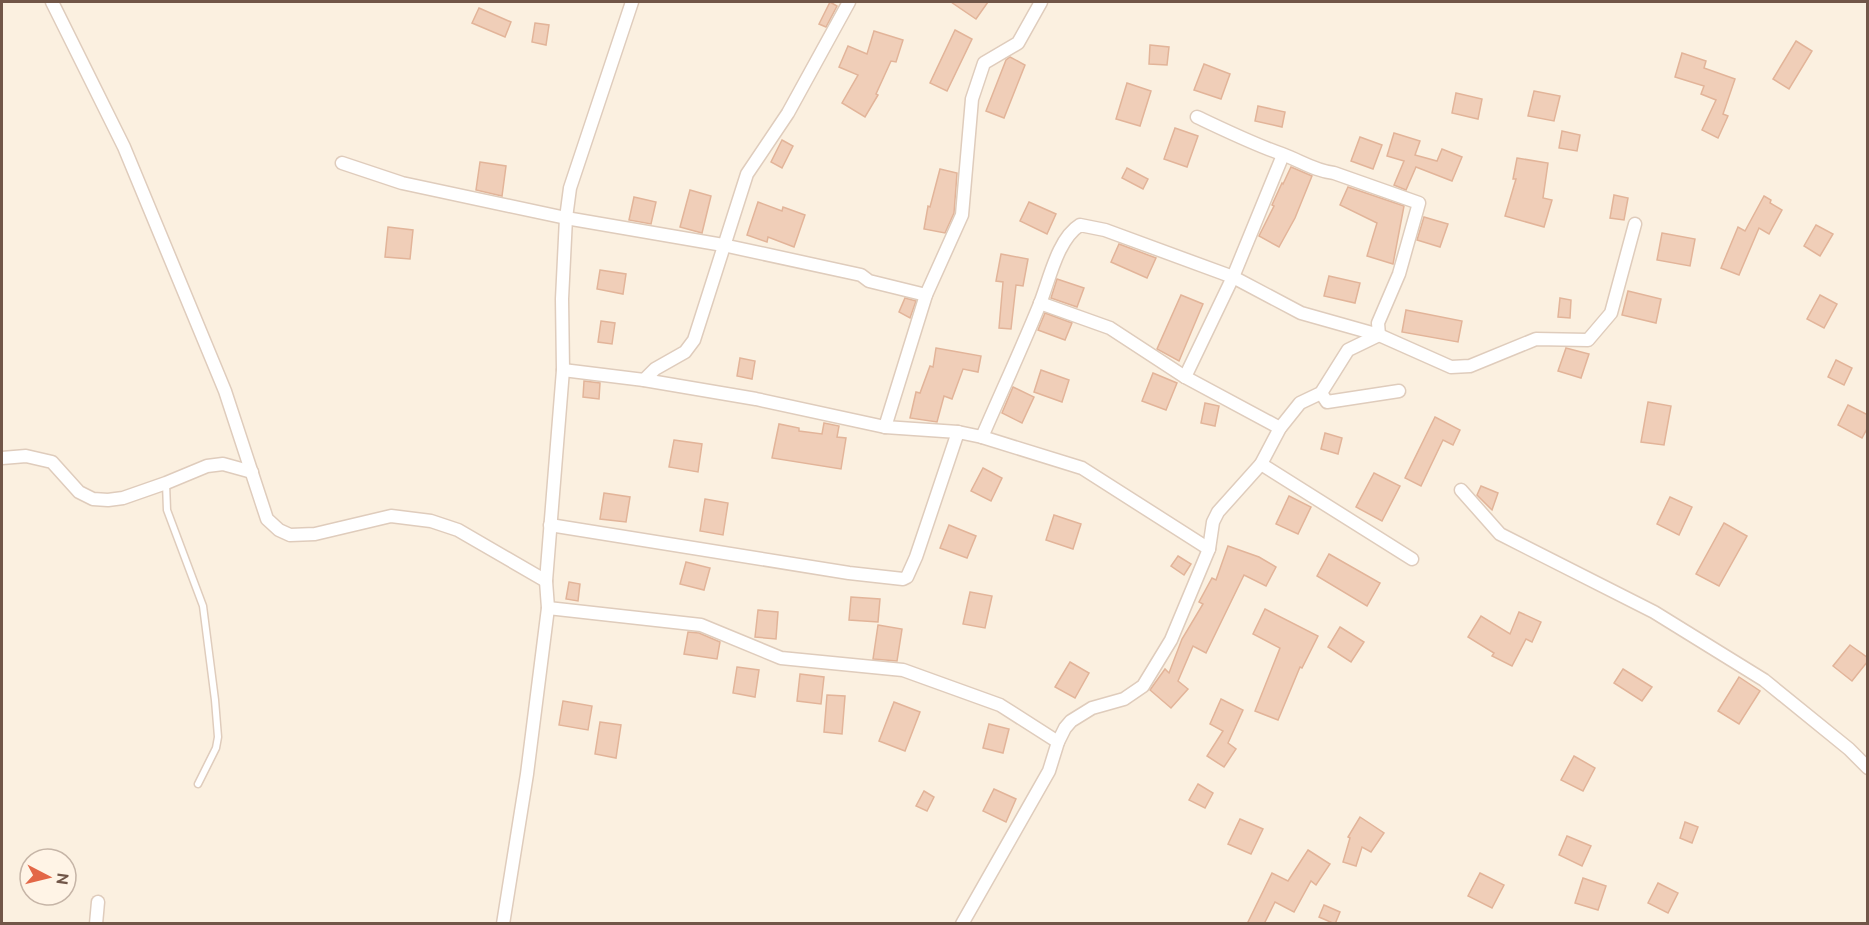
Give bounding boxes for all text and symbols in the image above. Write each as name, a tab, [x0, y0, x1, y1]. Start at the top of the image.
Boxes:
north arrow	[18, 847, 78, 907]
text: N	[53, 872, 73, 886]

